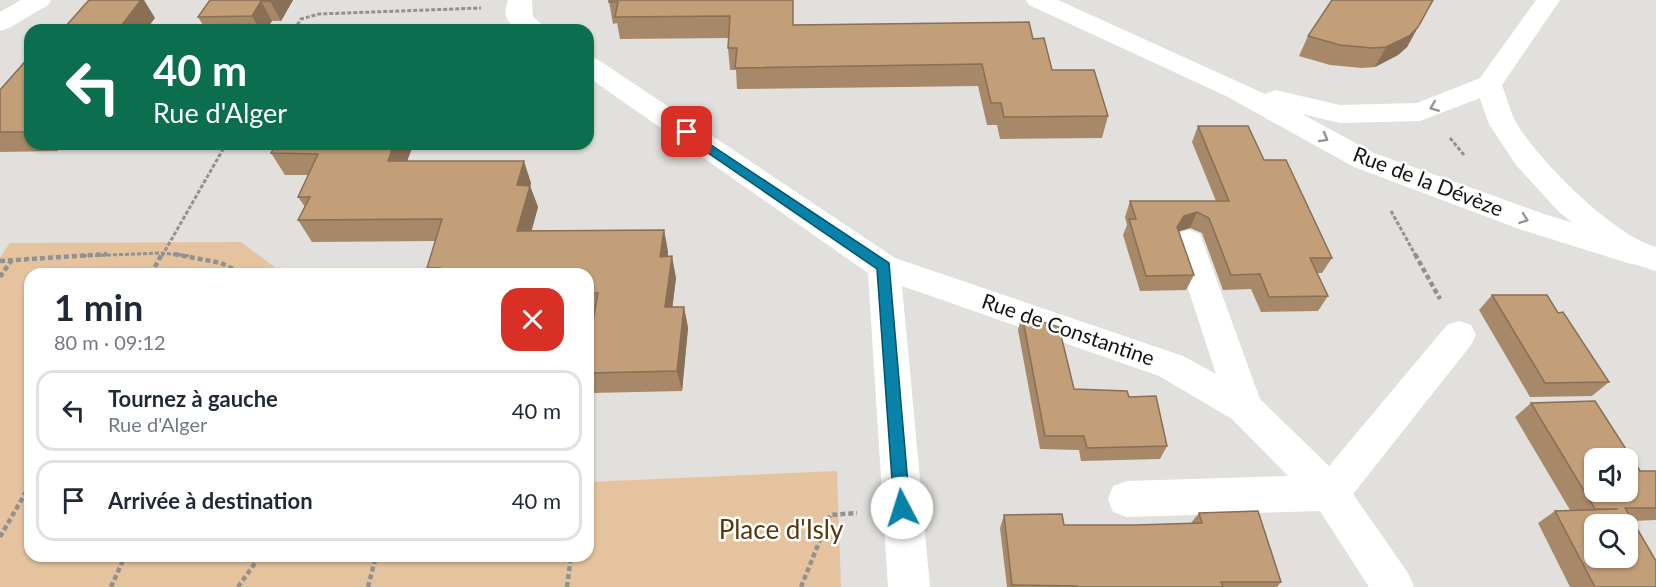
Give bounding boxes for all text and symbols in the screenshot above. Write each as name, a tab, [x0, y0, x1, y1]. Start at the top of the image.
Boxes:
text: 40 m	[153, 45, 247, 95]
icon: left	[54, 48, 132, 126]
text: Rue d'Alger	[153, 96, 287, 129]
one-way arrow	[1429, 99, 1439, 112]
pin	[661, 106, 712, 157]
icon: arrive	[670, 115, 703, 148]
one-way arrow	[1318, 131, 1328, 142]
street label: Rue de la Dévèze	[1350, 141, 1507, 221]
one-way arrow	[1518, 211, 1529, 224]
text: 1 min	[54, 285, 143, 329]
street label: Rue de Constantine	[979, 287, 1158, 370]
button: close	[501, 288, 564, 351]
text: 80 m · 09:12	[54, 330, 166, 354]
text: Tournez à gauche	[108, 385, 278, 412]
icon: left	[57, 394, 90, 427]
text: 40 m	[512, 397, 561, 424]
text: Rue d'Alger	[108, 412, 207, 436]
map controls	[1584, 448, 1638, 568]
button: sound	[1584, 448, 1638, 502]
position arrow	[870, 476, 934, 540]
icon: arrive	[57, 484, 90, 517]
text: Arrivée à destination	[108, 487, 313, 514]
text: 40 m	[512, 487, 561, 514]
park label: Place d'Isly	[719, 513, 844, 545]
button: search	[1584, 514, 1638, 568]

